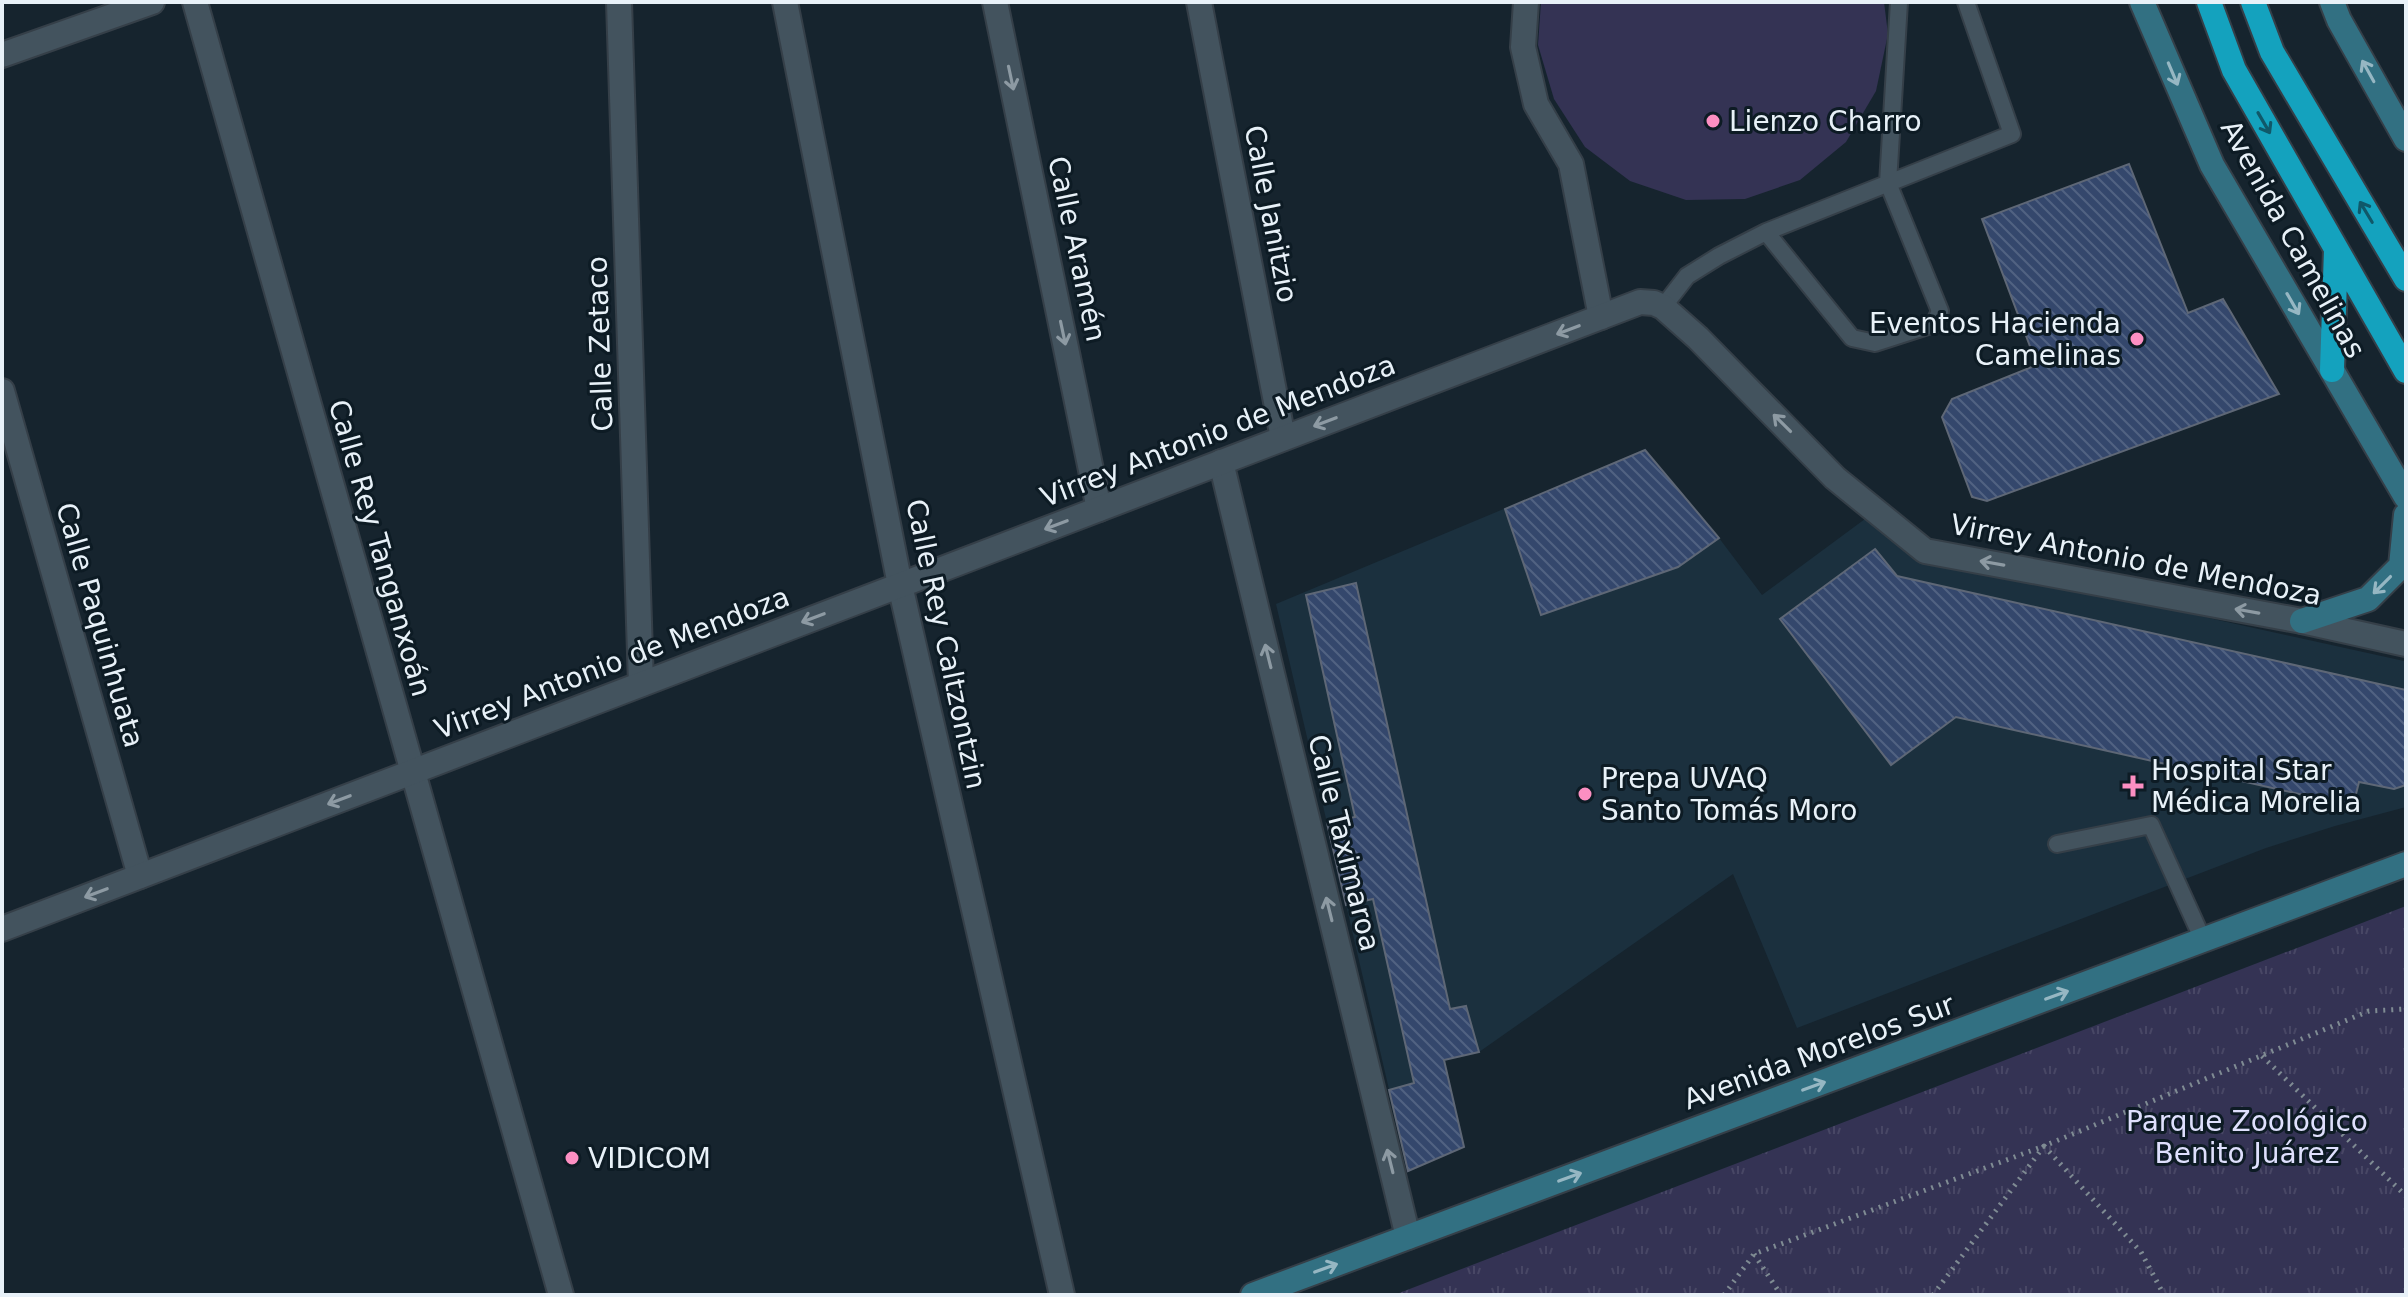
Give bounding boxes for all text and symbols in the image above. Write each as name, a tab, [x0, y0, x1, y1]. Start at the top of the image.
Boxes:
one-way arrow	[2360, 60, 2375, 84]
one-way arrow	[2166, 61, 2181, 85]
one-way arrow	[1004, 65, 1019, 91]
place label: Lienzo Charro	[1729, 105, 1922, 138]
one-way arrow	[2257, 111, 2272, 135]
marker: Lienzo Charro	[1704, 112, 1722, 130]
street label: Avenida Camelinas	[2214, 114, 2372, 364]
street label: Calle Janitzio	[1238, 123, 1304, 305]
street label: Calle Aramén	[1041, 153, 1113, 345]
one-way arrow	[2358, 201, 2374, 224]
street label: Calle Zetaco	[580, 256, 620, 432]
one-way arrow	[2285, 292, 2301, 315]
place label: Eventos Hacienda Camelinas	[1869, 307, 2121, 372]
one-way arrow	[1056, 320, 1071, 345]
one-way arrow	[1556, 324, 1581, 338]
marker: Eventos Hacienda Camelinas	[2128, 330, 2146, 348]
street label: Virrey Antonio de Mendoza	[1036, 348, 1400, 514]
street label: Calle Rey Tanganxoán	[322, 396, 438, 700]
one-way arrow	[1773, 414, 1792, 433]
one-way arrow	[1313, 416, 1338, 430]
street label: Calle Rey Caltzontzin	[899, 496, 993, 792]
street label: Calle Paquinhuata	[49, 499, 151, 751]
street label: Virrey Antonio de Mendoza	[1948, 508, 2324, 612]
one-way arrow	[1044, 519, 1069, 533]
one-way arrow	[1980, 555, 2005, 570]
one-way arrow	[2373, 575, 2392, 594]
street label: Virrey Antonio de Mendoza	[430, 580, 794, 746]
one-way arrow	[2235, 602, 2261, 617]
one-way arrow	[801, 612, 826, 626]
one-way arrow	[1260, 643, 1275, 669]
street label: Calle Taximaroa	[1301, 731, 1387, 955]
place label: Hospital Star Médica Morelia	[2151, 754, 2362, 819]
place label: Prepa UVAQ Santo Tomás Moro	[1601, 762, 1857, 827]
marker: Hospital Star Médica Morelia	[2122, 775, 2144, 797]
marker: Prepa UVAQ Santo Tomás Moro	[1576, 785, 1594, 803]
one-way arrow	[327, 794, 352, 808]
one-way arrow	[85, 887, 109, 901]
one-way arrow	[1321, 896, 1336, 922]
one-way arrow	[2044, 987, 2069, 1001]
street label: Avenida Morelos Sur	[1679, 988, 1959, 1116]
one-way arrow	[1801, 1078, 1825, 1092]
park label: Parque Zoológico Benito Juárez	[2126, 1105, 2368, 1170]
place label: VIDICOM	[588, 1142, 711, 1175]
marker: VIDICOM	[563, 1149, 581, 1167]
one-way arrow	[1382, 1149, 1397, 1175]
one-way arrow	[1557, 1169, 1582, 1183]
one-way arrow	[1314, 1260, 1338, 1274]

